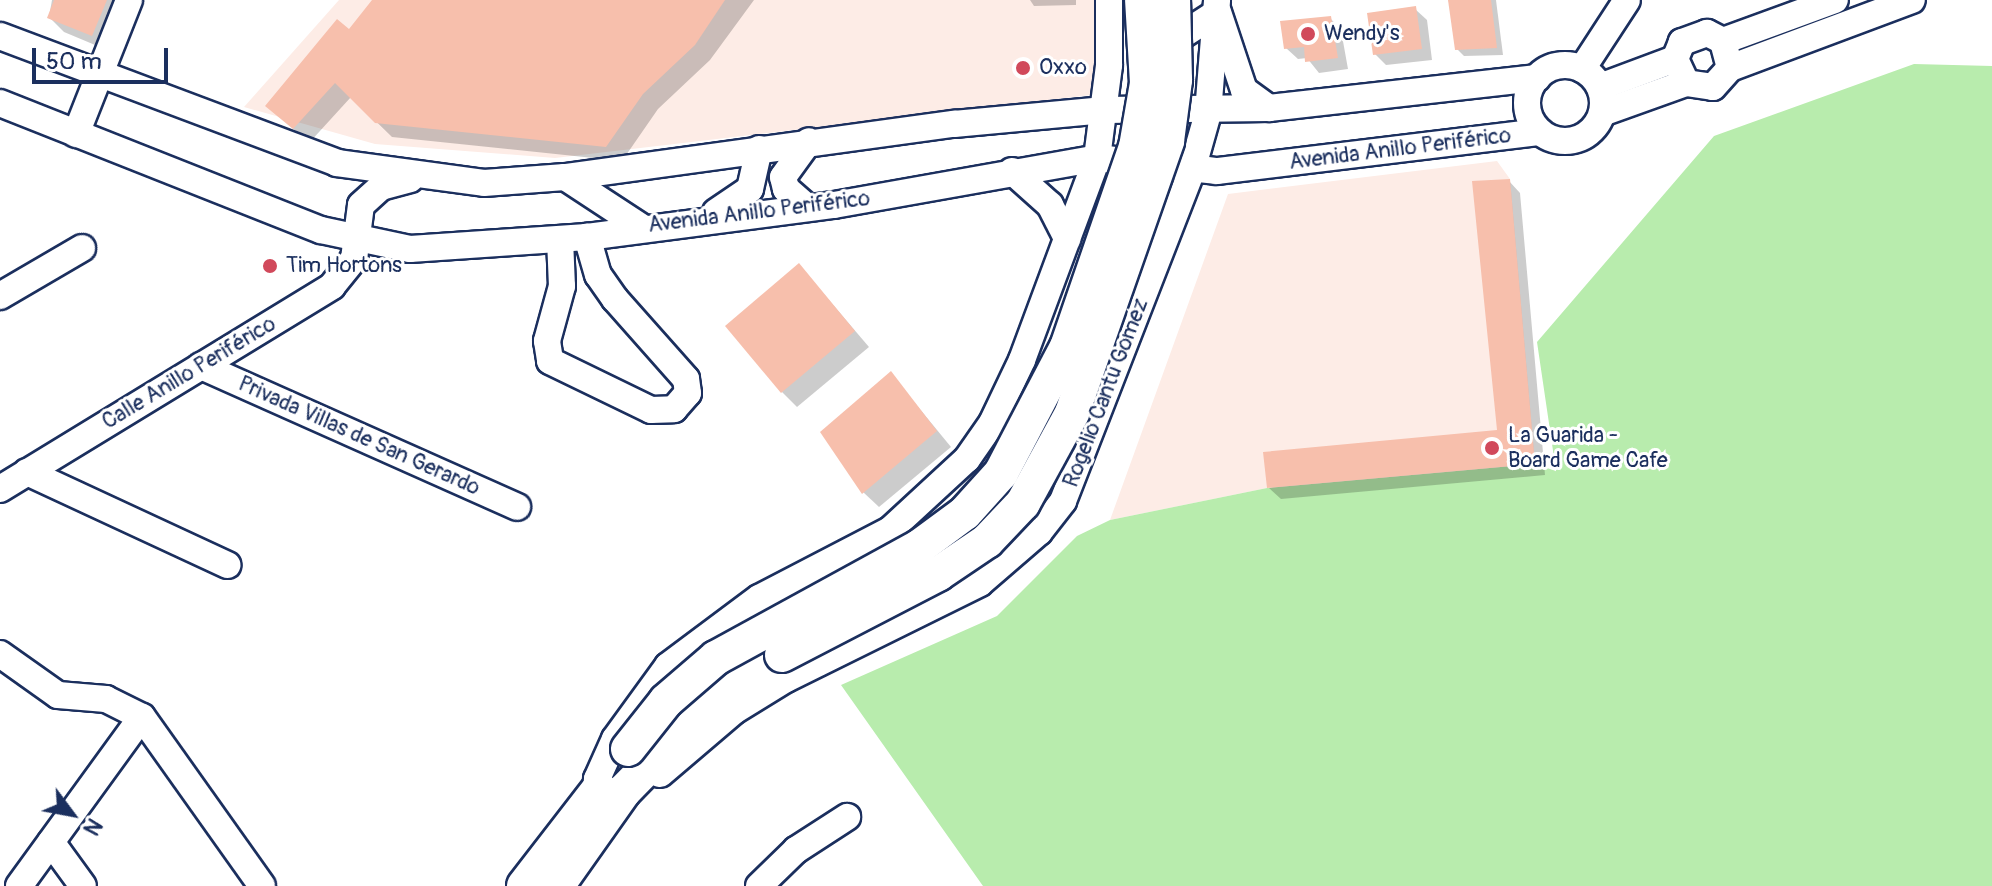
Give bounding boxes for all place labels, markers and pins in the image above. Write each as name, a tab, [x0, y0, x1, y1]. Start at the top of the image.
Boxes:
place label: Wendy's	[1324, 21, 1400, 47]
marker: Wendy's	[1299, 25, 1317, 43]
place label: Oxxo	[1039, 55, 1087, 81]
marker: Oxxo	[1014, 59, 1032, 77]
place label: Tim Hortons	[286, 253, 402, 279]
marker: Tim Hortons	[261, 257, 279, 275]
place label: La Guarida - Board Game Cafe	[1508, 422, 1668, 474]
marker: La Guarida - Board Game Cafe	[1483, 439, 1501, 457]

